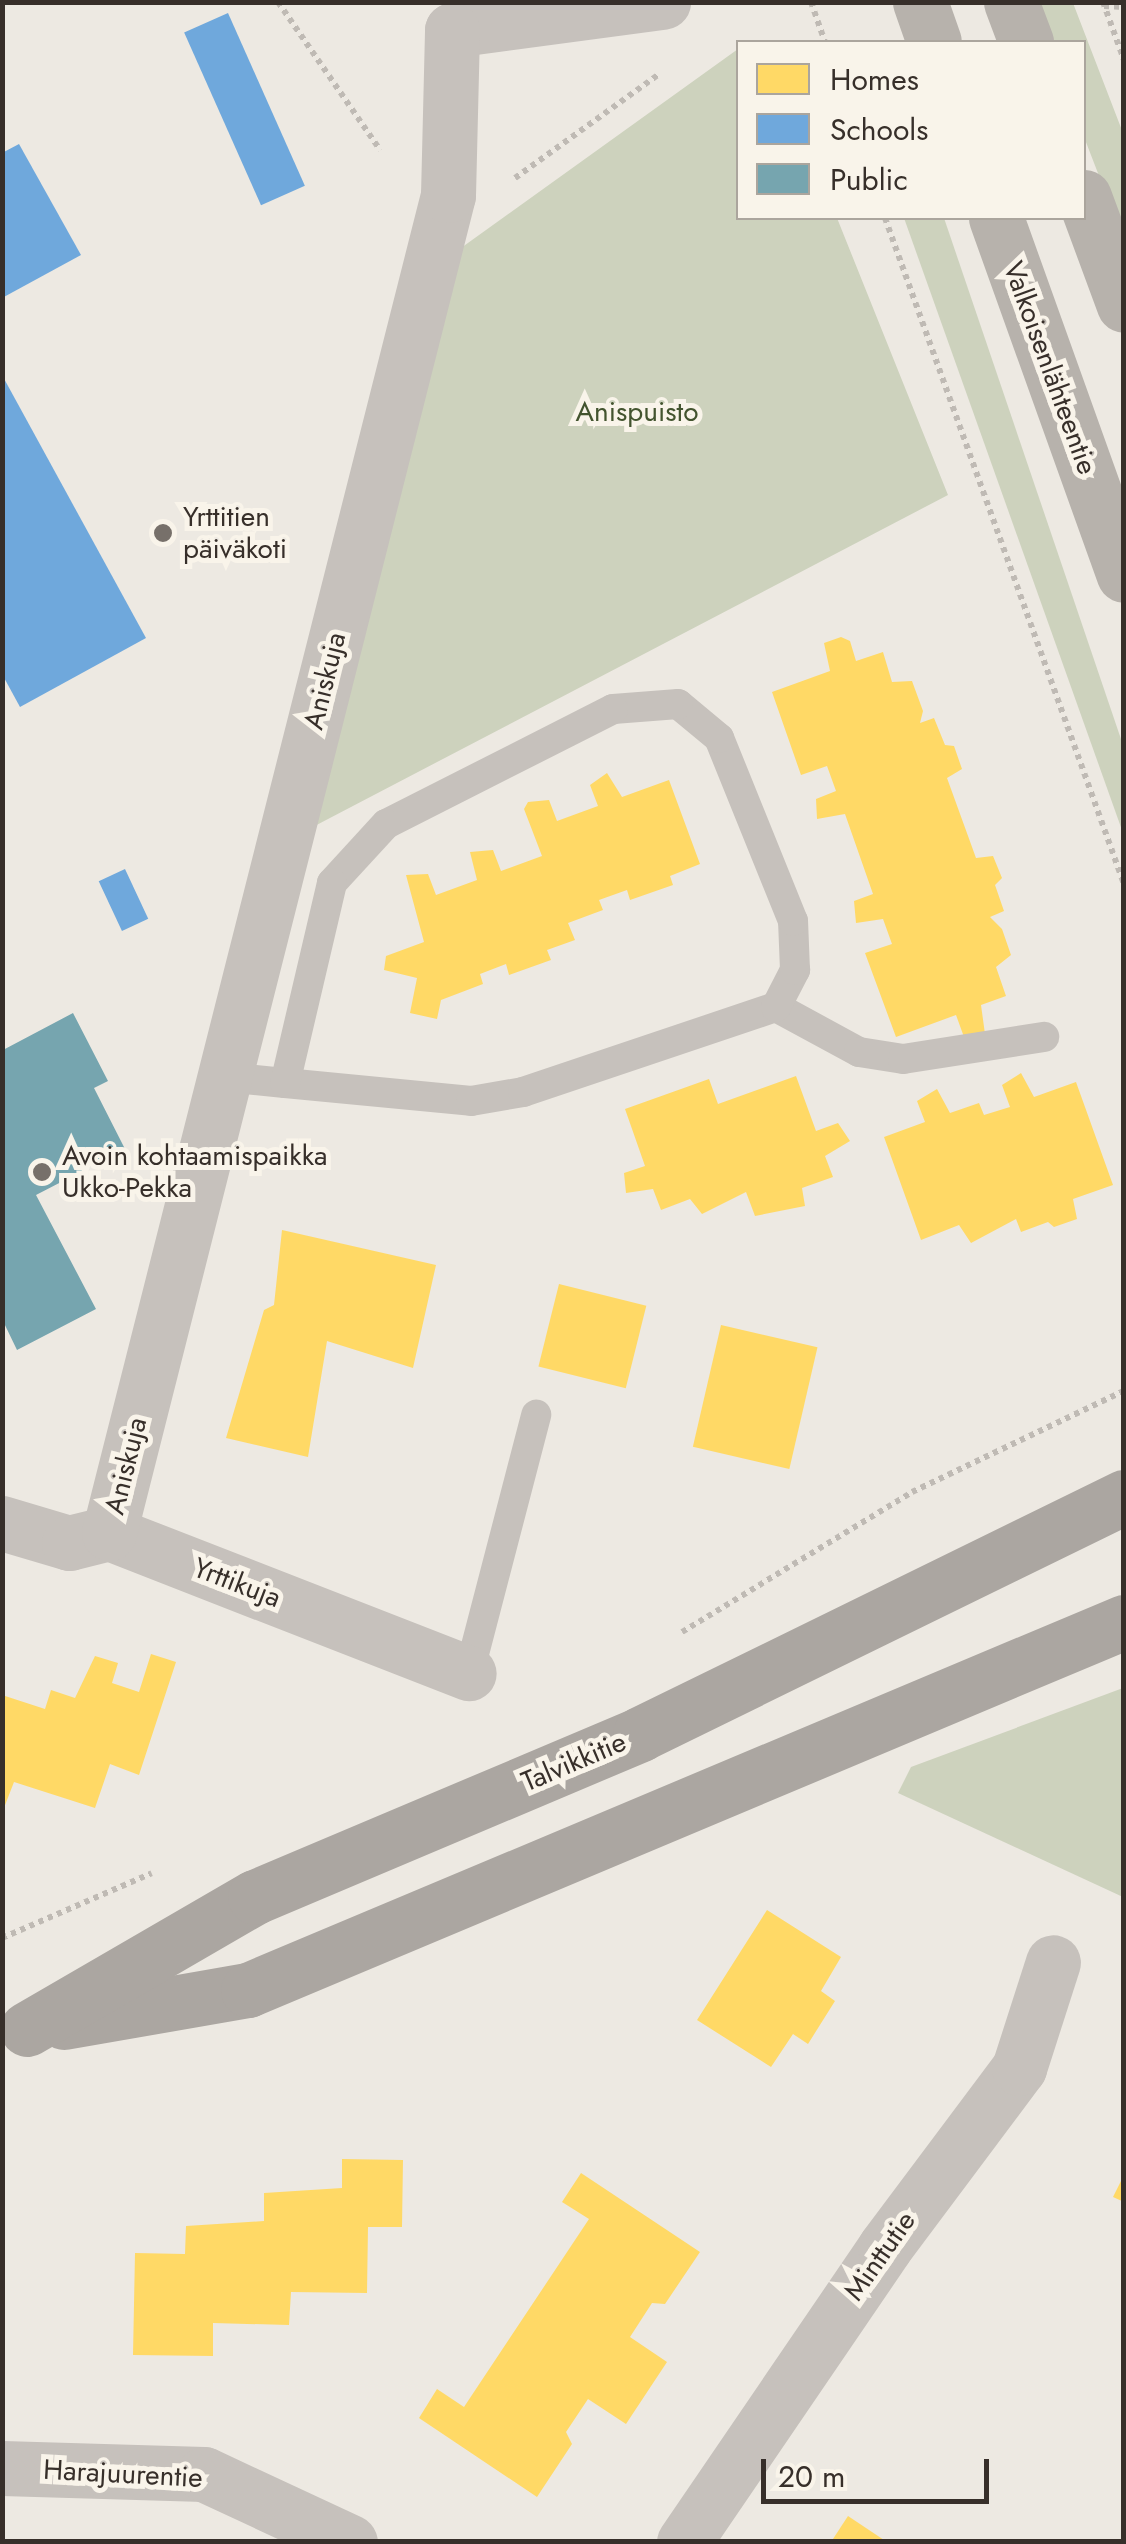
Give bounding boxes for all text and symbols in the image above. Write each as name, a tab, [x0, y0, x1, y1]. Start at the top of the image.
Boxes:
legend	[736, 40, 1086, 220]
text: Homes	[830, 58, 919, 101]
text: Schools	[830, 108, 928, 151]
text: Public	[830, 158, 908, 201]
street label: Valkoisenlähteentie	[996, 257, 1104, 479]
park label: Anispuisto	[576, 395, 698, 429]
place label: Yrttitien päiväkoti	[183, 500, 287, 566]
marker: Yrttitien päiväkoti	[152, 522, 174, 544]
street label: Aniskuja	[297, 629, 353, 733]
place label: Avoin kohtaamispaikka Ukko-Pekka	[62, 1139, 327, 1205]
marker: Avoin kohtaamispaikka Ukko-Pekka	[31, 1161, 53, 1183]
street label: Aniskuja	[98, 1414, 154, 1518]
street label: Yrttikuja	[189, 1551, 285, 1615]
street label: Talvikkitie	[517, 1725, 631, 1799]
street label: Minttutie	[837, 2205, 923, 2307]
scale bar	[766, 2439, 994, 2501]
street label: Harajuurentie	[42, 2453, 204, 2495]
text: 20 m	[778, 2455, 845, 2498]

